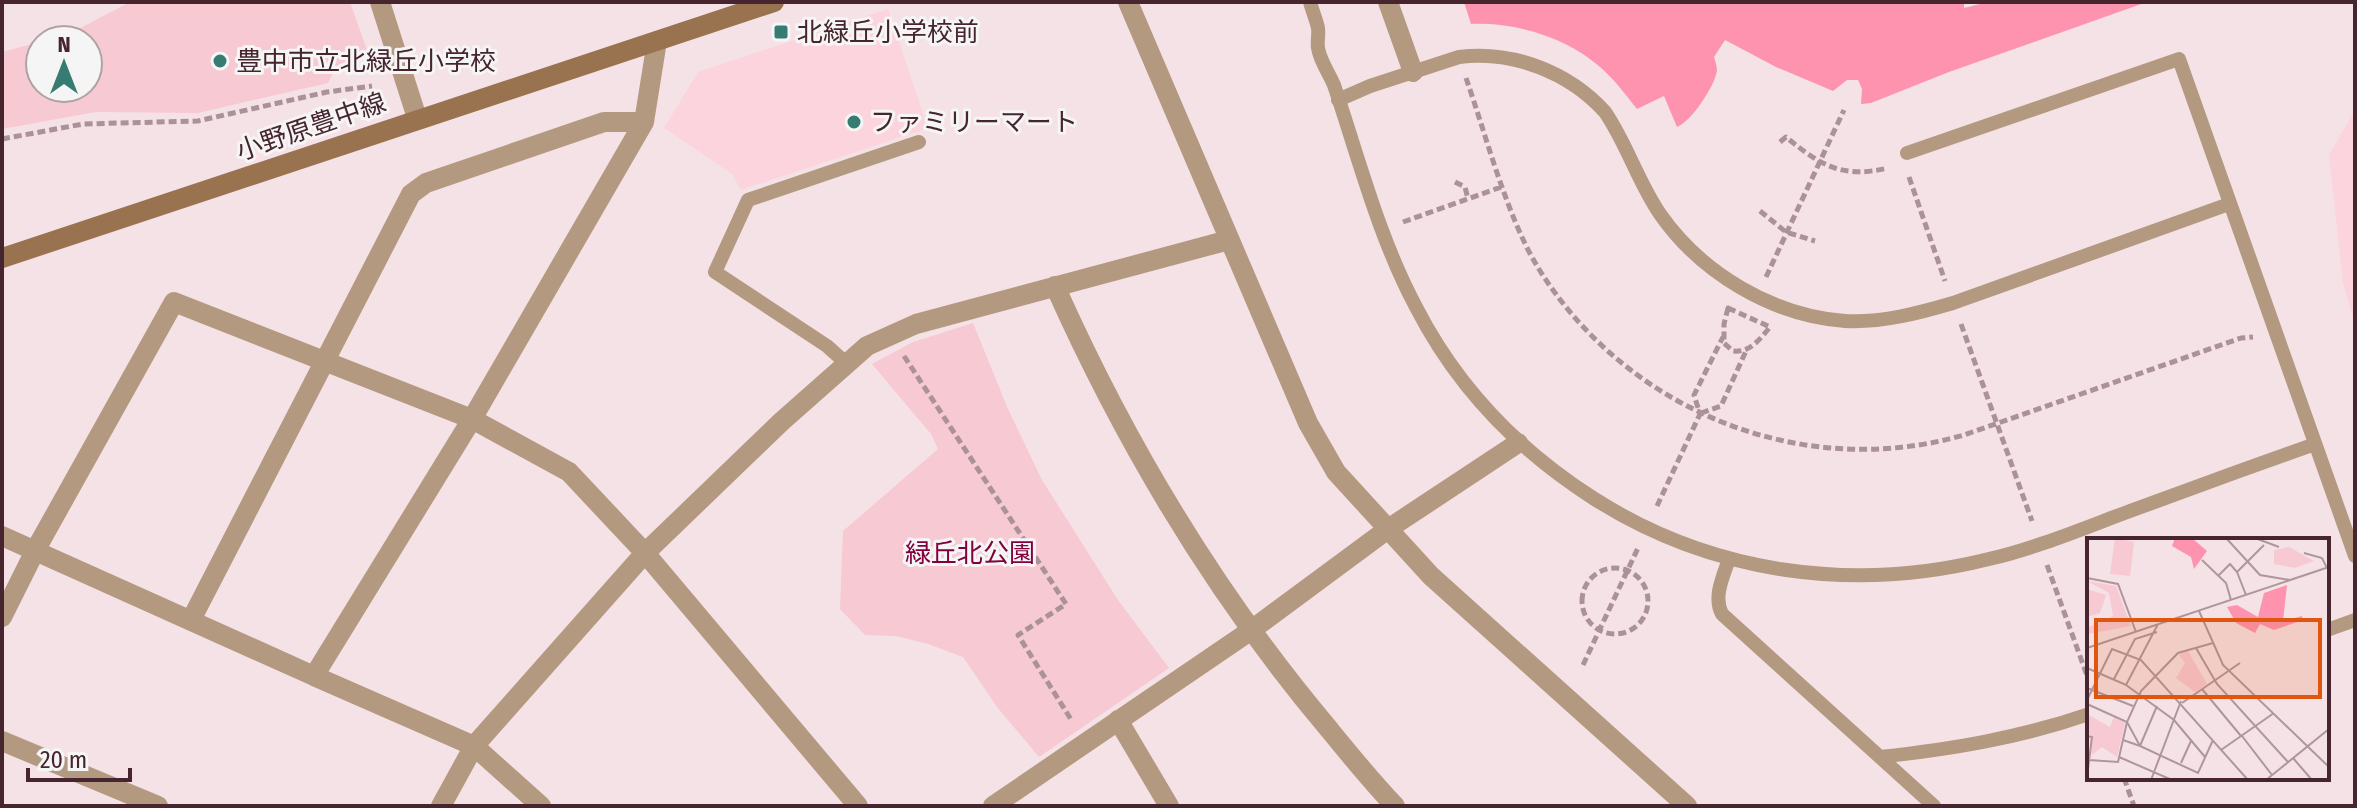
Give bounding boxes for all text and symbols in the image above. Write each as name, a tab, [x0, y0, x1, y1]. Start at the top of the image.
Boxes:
place label: 北緑丘小学校前	[797, 17, 979, 48]
marker: 北緑丘小学校前	[772, 23, 790, 41]
north arrow	[24, 24, 104, 104]
text: N	[57, 31, 71, 58]
place label: 豊中市立北緑丘小学校	[236, 46, 496, 77]
marker: 豊中市立北緑丘小学校	[211, 52, 229, 70]
street label: 小野原豊中線	[232, 87, 390, 167]
place label: ファミリーマート	[870, 107, 1078, 138]
marker: ファミリーマート	[845, 113, 863, 131]
park label: 緑丘北公園	[905, 538, 1035, 569]
inset map	[2087, 538, 2329, 780]
scale bar	[28, 732, 130, 782]
text: 20 m	[40, 746, 87, 774]

